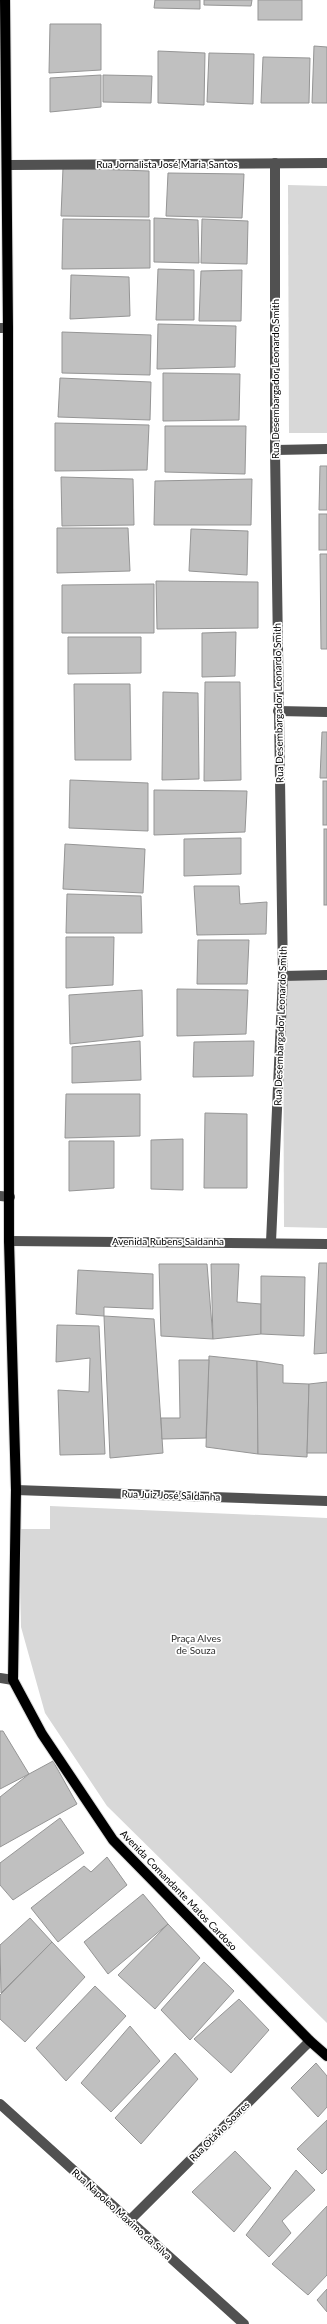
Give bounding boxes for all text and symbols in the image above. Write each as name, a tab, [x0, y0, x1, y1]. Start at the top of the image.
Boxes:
street label: Rua Jornalista José Maria Santos	[96, 158, 238, 170]
street label: Rua Desembargador Leonardo Smith	[269, 299, 281, 459]
street label: Rua Desembargador Leonardo Smith	[271, 623, 285, 783]
street label: Rua Desembargador Leonardo Smith	[271, 946, 289, 1106]
street label: Avenida Rubens Saldanha	[112, 1235, 224, 1247]
street label: Rua Juiz José Saldanha	[121, 1487, 221, 1503]
park label: Praça Alves de Souza	[171, 1632, 221, 1656]
street label: Avenida Comandante Matos Cardoso	[118, 1827, 240, 1953]
street label: Rua Otávio Soares	[186, 2098, 252, 2164]
street label: Rua Napoleo Maximo da Silva	[70, 2166, 174, 2262]

